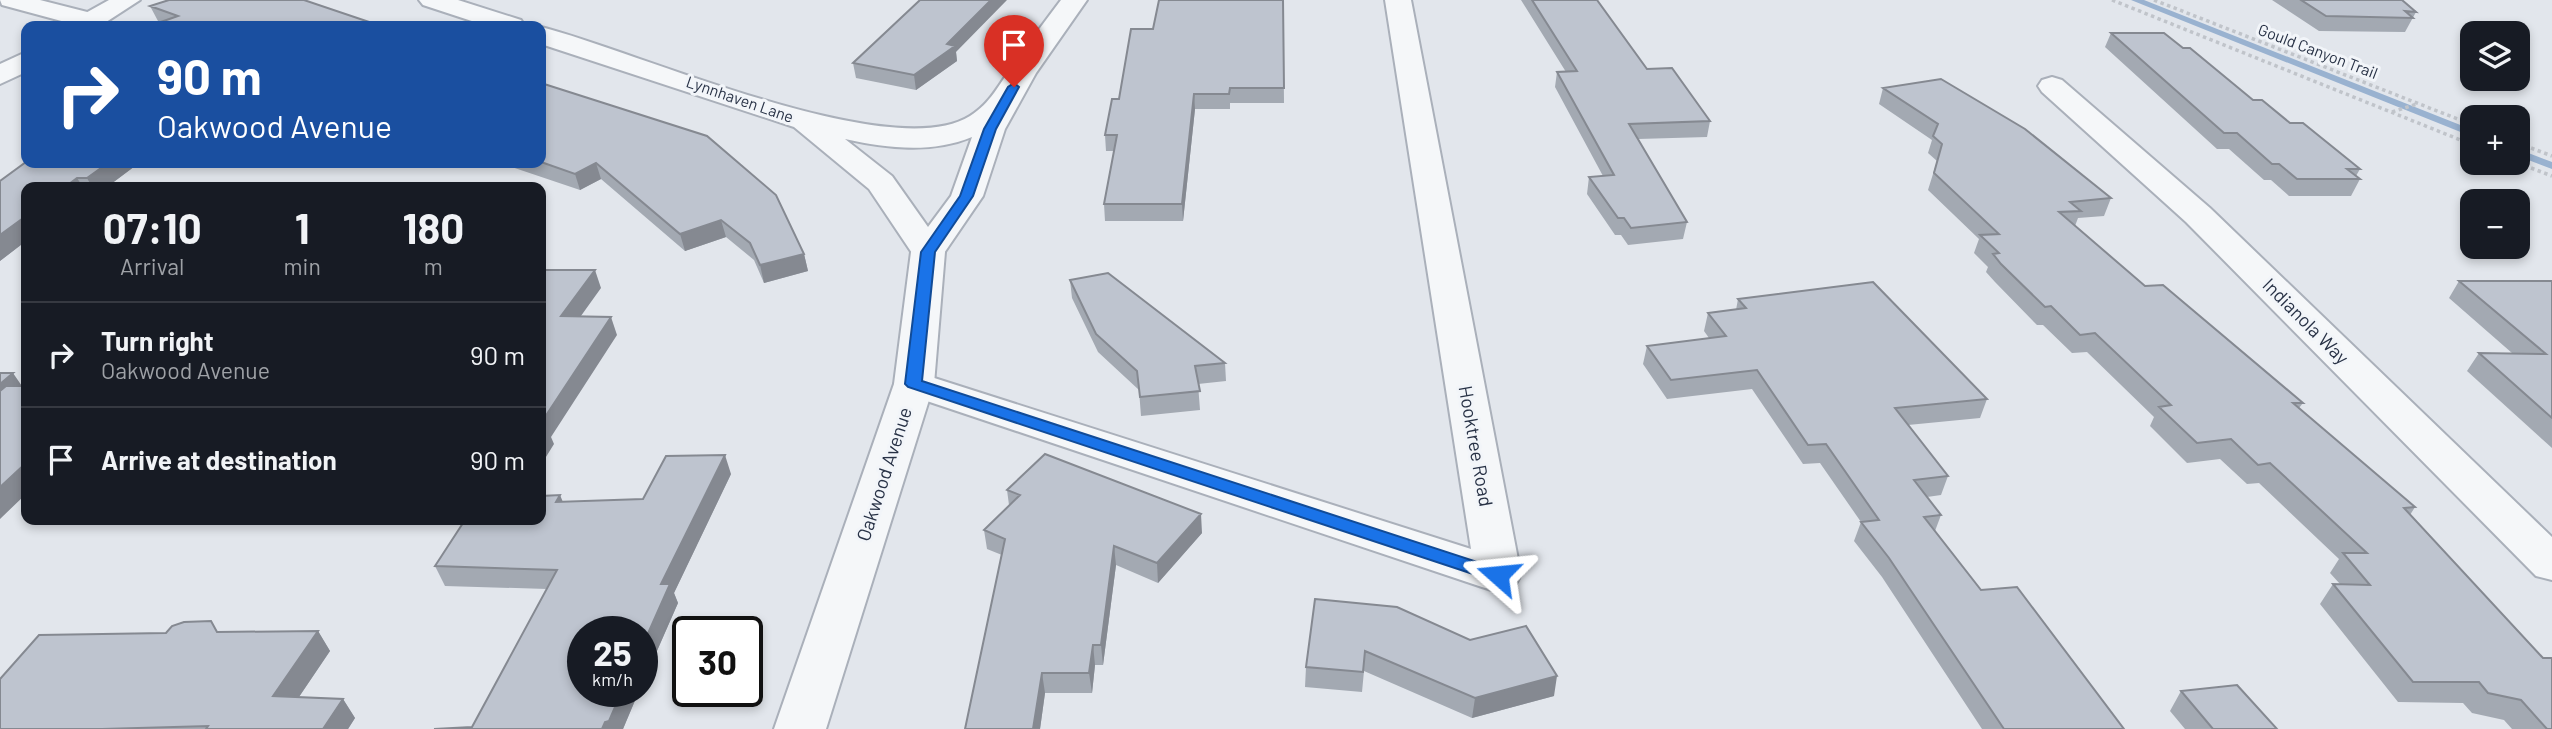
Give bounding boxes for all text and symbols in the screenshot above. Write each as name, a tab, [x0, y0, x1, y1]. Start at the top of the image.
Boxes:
pin	[984, 15, 1044, 87]
street label: Gould Canyon Trail	[2256, 19, 2381, 82]
map controls	[2460, 21, 2530, 259]
button: layers	[2460, 21, 2530, 91]
icon: arrive	[995, 26, 1033, 64]
text: 90 m	[157, 46, 262, 105]
icon: right	[42, 49, 133, 140]
street label: Lynnhaven Lane	[684, 71, 796, 126]
button: +	[2460, 105, 2530, 175]
text: Oakwood Avenue	[157, 106, 392, 144]
button: −	[2460, 189, 2530, 259]
text: 07:10	[103, 202, 202, 252]
text: 1	[295, 202, 310, 252]
text: 180	[403, 202, 464, 252]
text: Arrival	[120, 252, 184, 280]
text: min	[284, 252, 321, 280]
text: m	[424, 252, 443, 280]
street label: Indianola Way	[2258, 273, 2354, 369]
text: Turn right	[101, 325, 214, 356]
icon: right	[42, 336, 80, 374]
text: 90 m	[470, 339, 525, 370]
text: Oakwood Avenue	[101, 356, 270, 384]
street label: Hooktree Road	[1455, 384, 1498, 508]
street label: Oakwood Avenue	[851, 404, 916, 544]
icon: arrive	[42, 441, 80, 479]
text: Arrive at destination	[101, 444, 337, 475]
text: 90 m	[470, 444, 525, 475]
position arrow	[1461, 538, 1535, 612]
speed limit sign: 30	[672, 616, 763, 707]
text: 25	[593, 631, 632, 673]
text: km/h	[592, 668, 633, 690]

